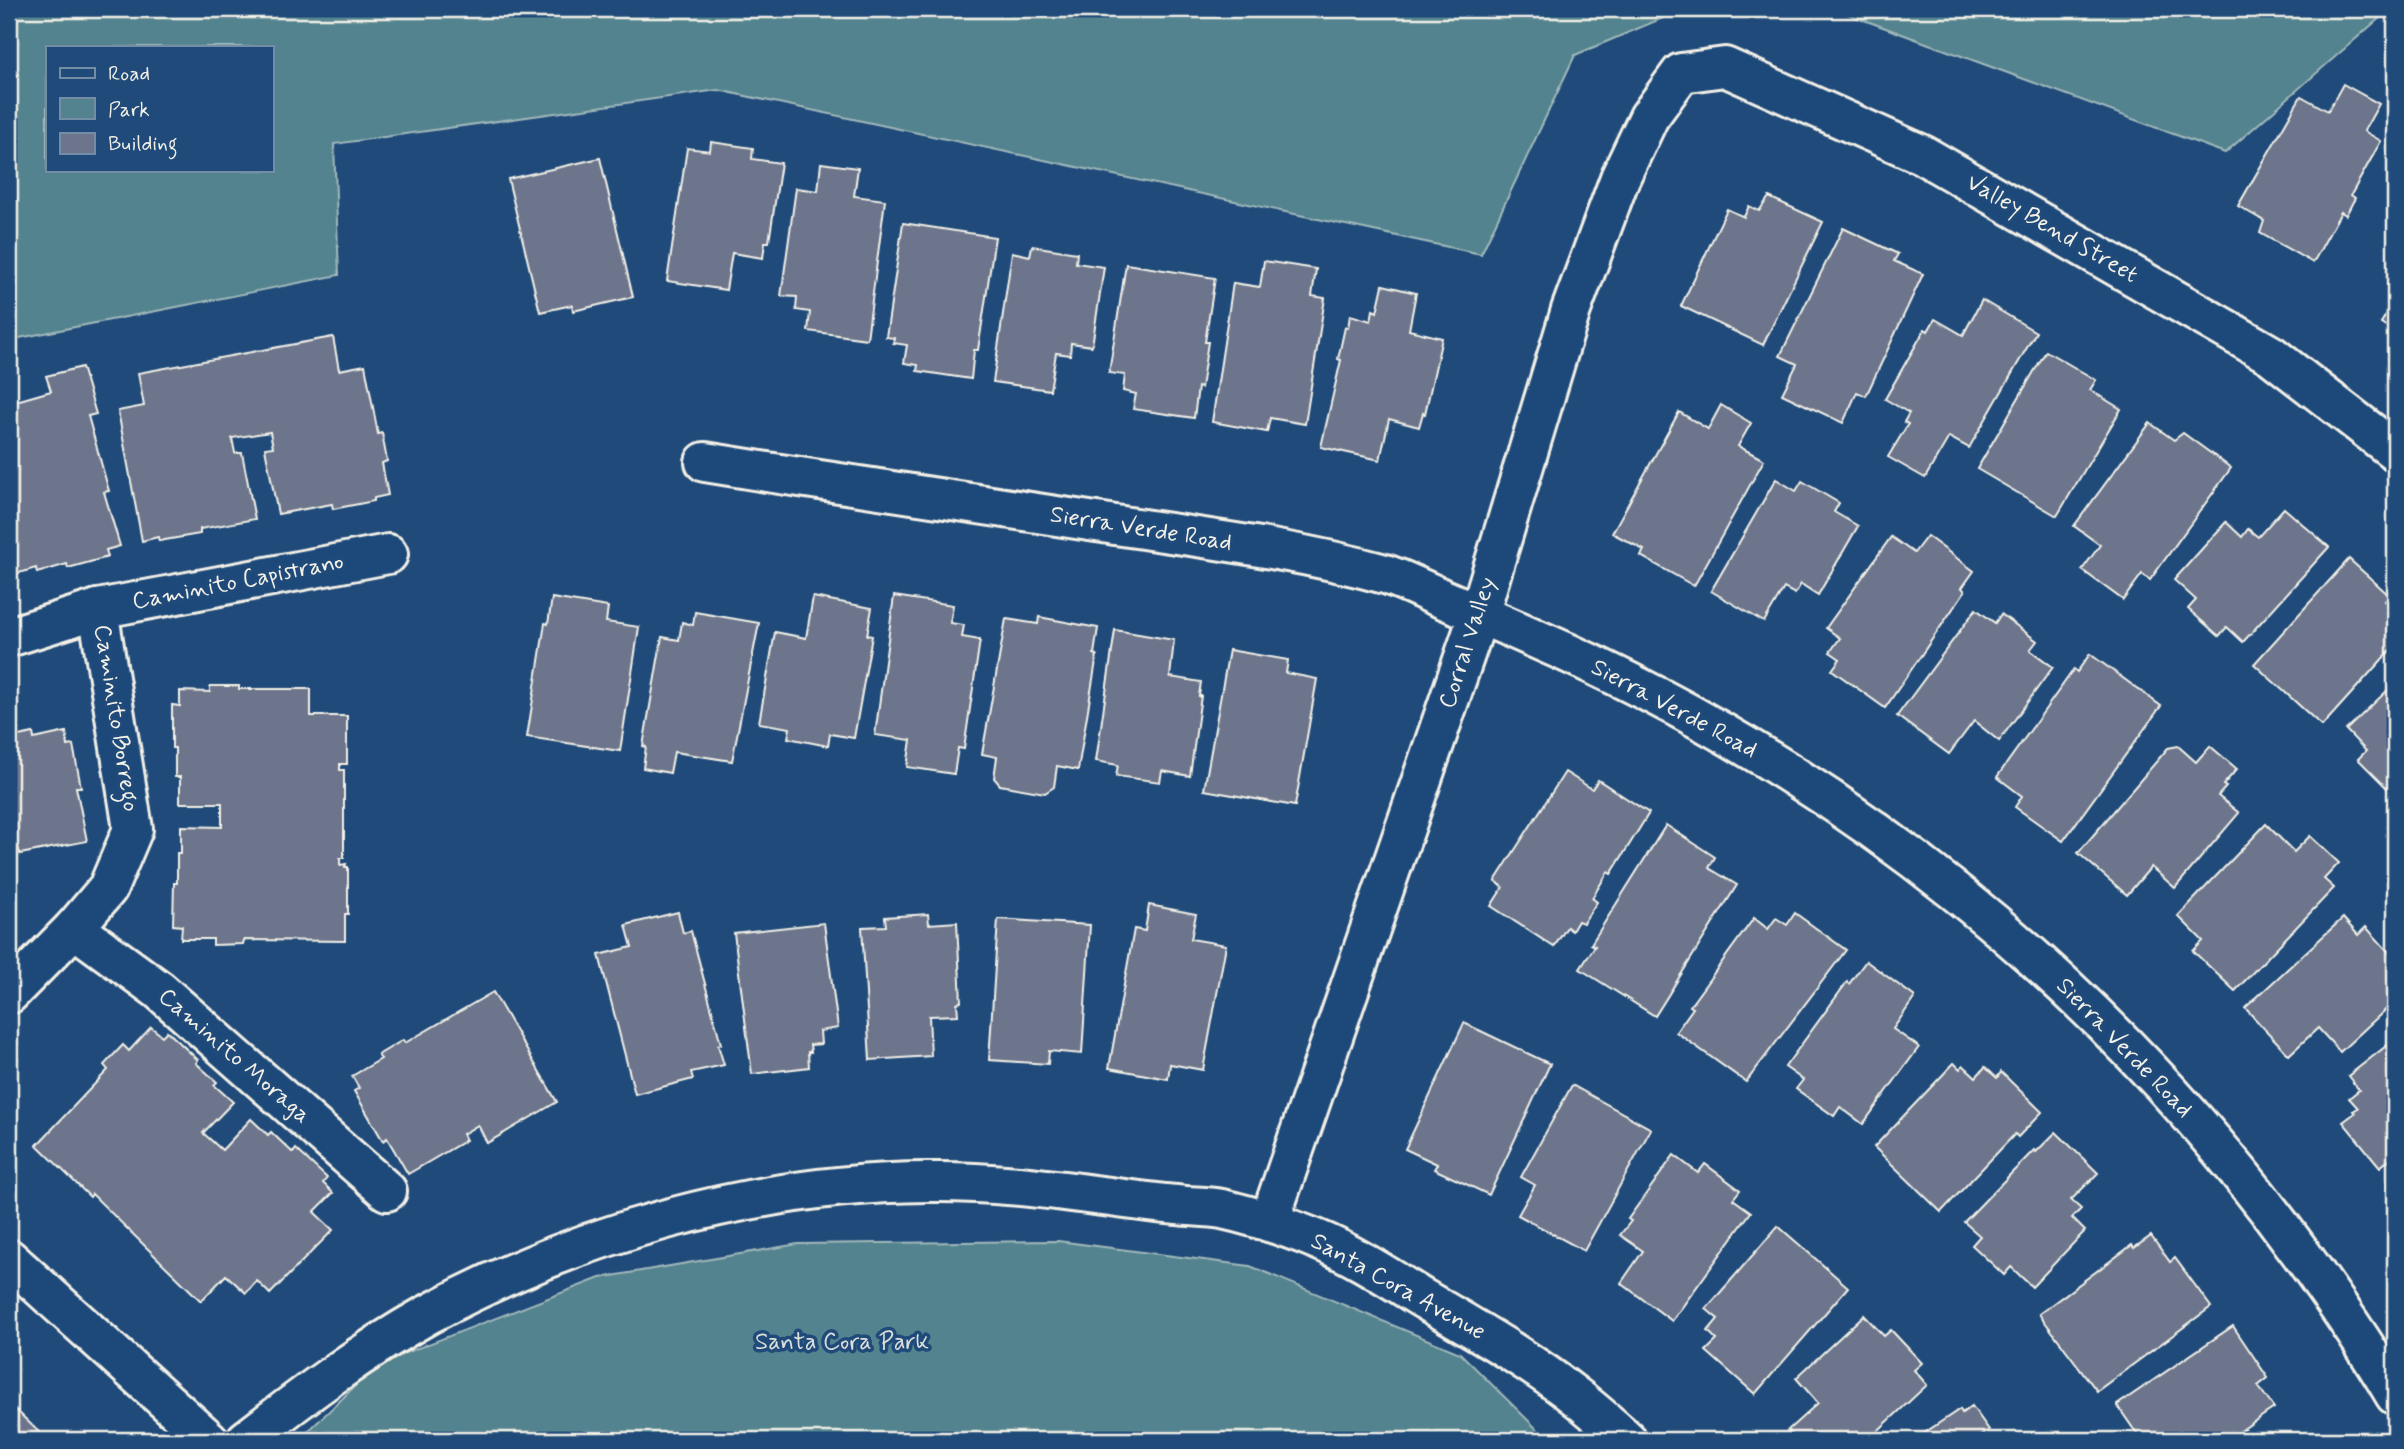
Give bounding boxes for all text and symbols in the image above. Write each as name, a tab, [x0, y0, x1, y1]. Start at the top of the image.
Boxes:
legend	[46, 46, 273, 172]
text: Road	[108, 60, 150, 88]
text: Park	[108, 96, 150, 124]
text: Building	[108, 130, 178, 160]
street label: Valley Bend Street	[1960, 167, 2144, 291]
street label: Sierra Verde Road	[1048, 499, 1234, 559]
street label: Caminito Capistrano	[130, 546, 346, 618]
street label: Corral Valley	[1432, 573, 1504, 713]
street label: Caminito Borrego	[83, 622, 146, 814]
street label: Sierra Verde Road	[1586, 652, 1762, 766]
street label: Sierra Verde Road	[2049, 971, 2199, 1125]
street label: Caminito Moraga	[151, 981, 317, 1131]
street label: Santa Cora Avenue	[1305, 1226, 1491, 1348]
park label: Santa Cora Park	[755, 1327, 929, 1358]

